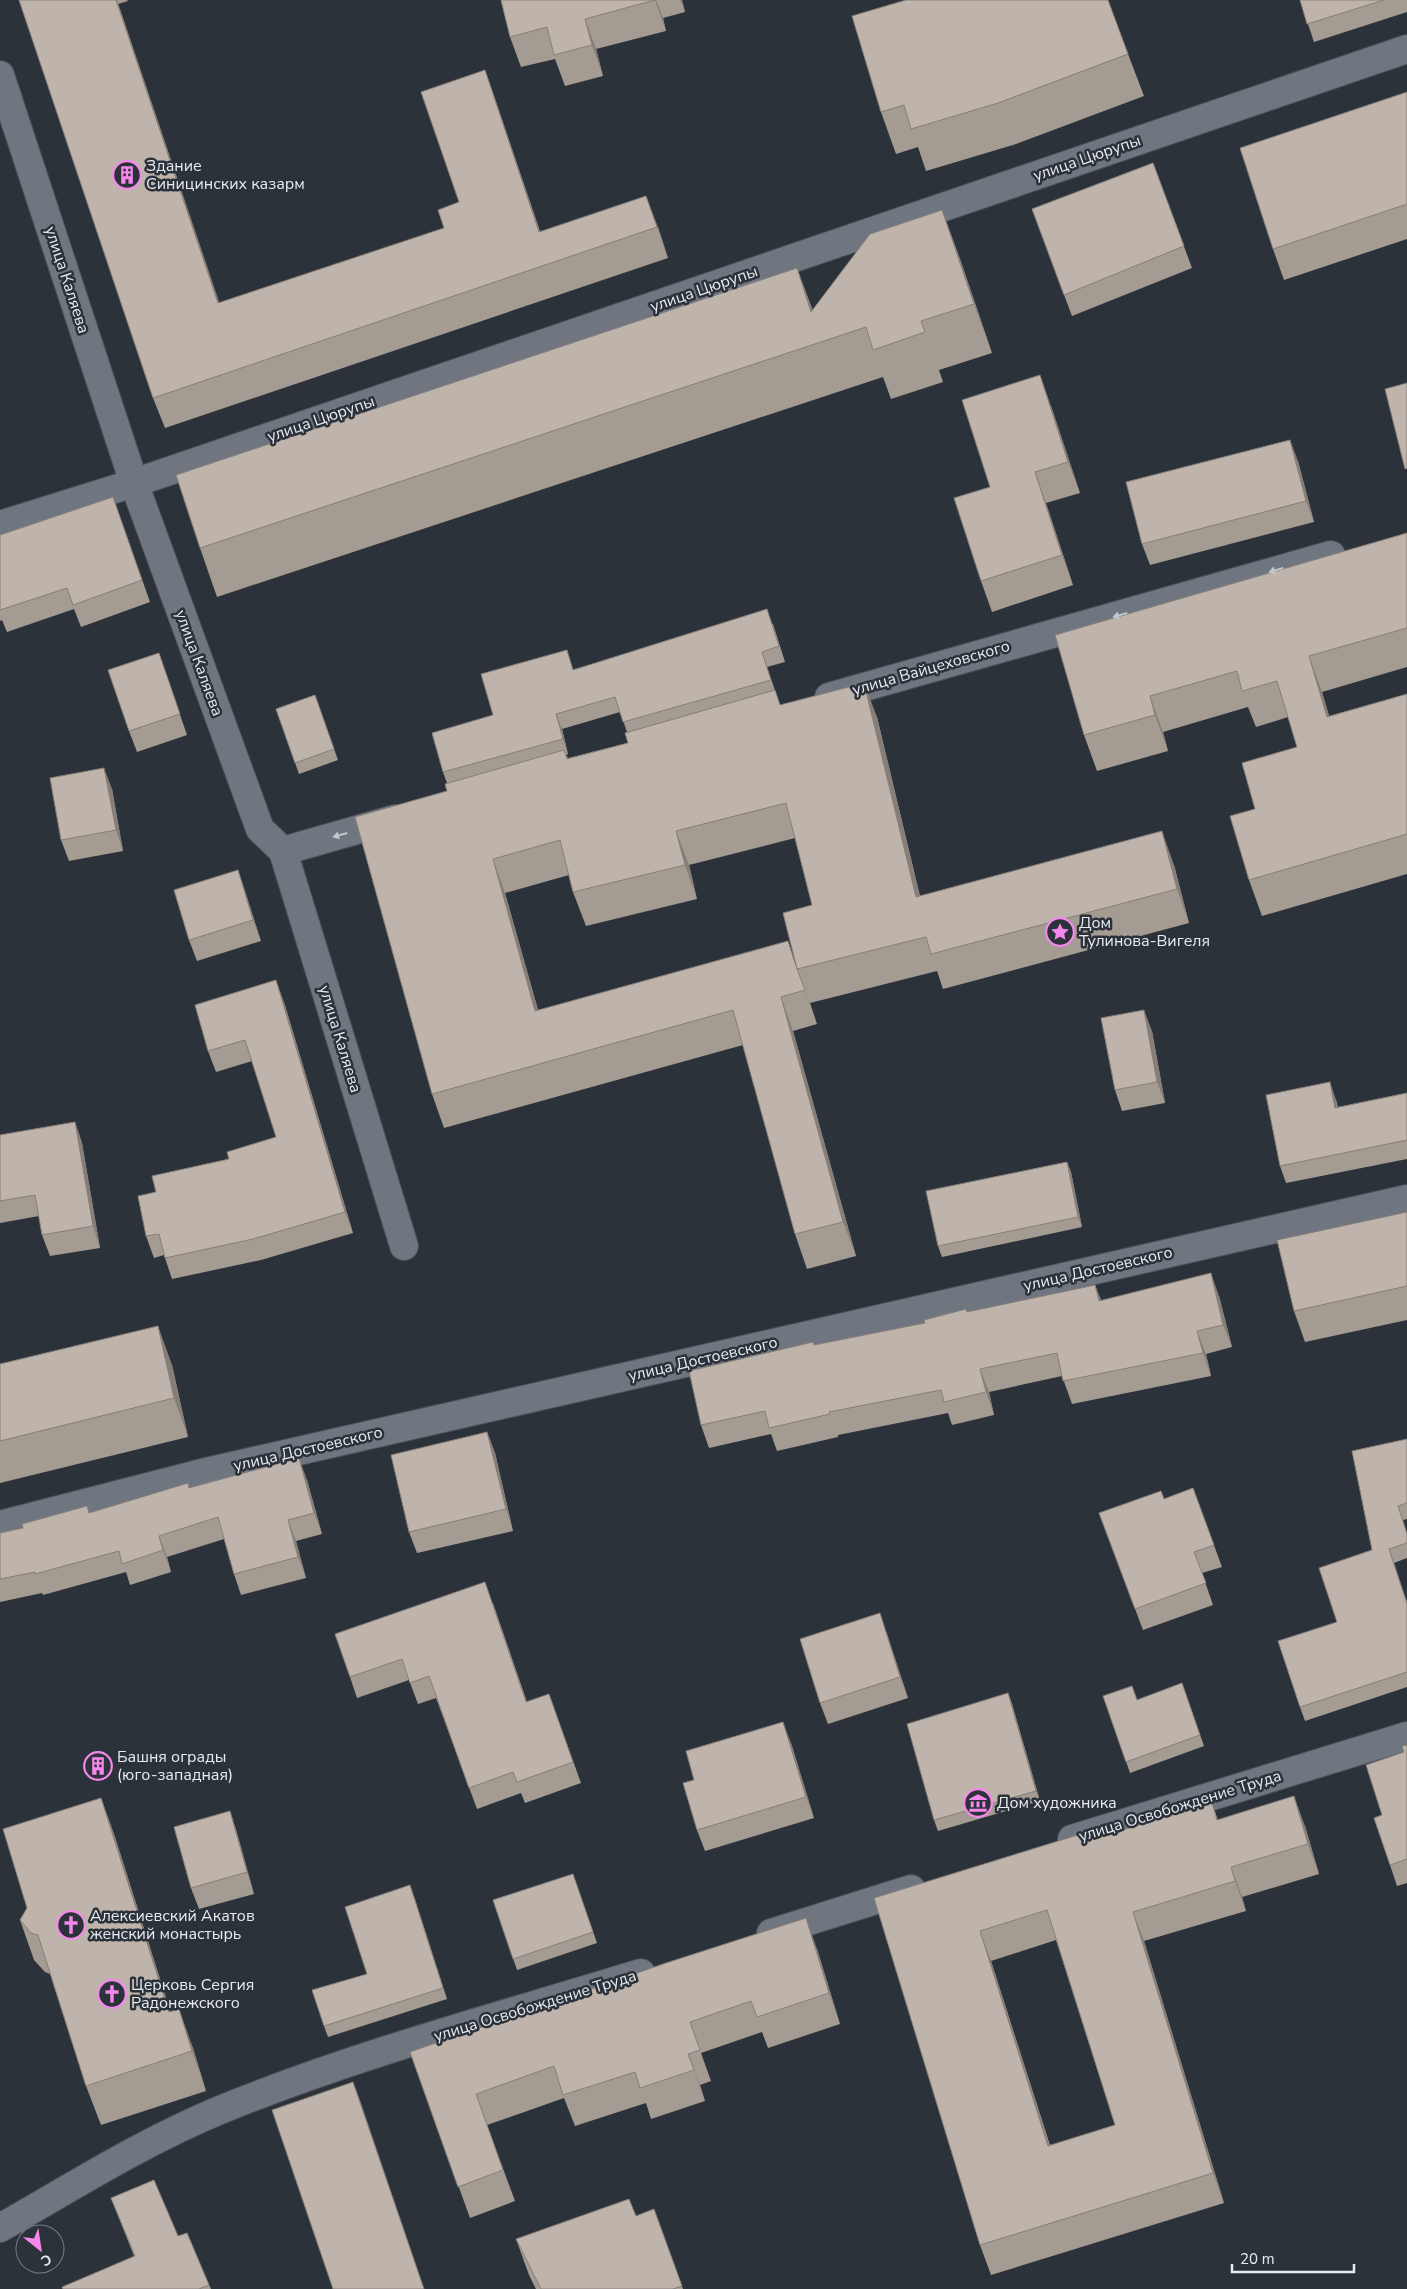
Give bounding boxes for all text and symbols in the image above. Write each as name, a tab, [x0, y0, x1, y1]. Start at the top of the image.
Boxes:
street label: улица Цюрупы	[1030, 129, 1144, 187]
place label: Здание Синицинских казарм	[146, 155, 305, 195]
building icon: Здание Синицинских казарм	[112, 160, 142, 190]
street label: улица Каляева	[39, 224, 95, 336]
street label: улица Цюрупы	[647, 260, 761, 318]
street label: улица Цюрупы	[264, 390, 378, 448]
one-way arrow	[1268, 567, 1283, 575]
street label: улица Каляева	[170, 607, 228, 719]
one-way arrow	[1112, 611, 1127, 619]
street label: улица Вайцеховского	[850, 635, 1012, 701]
one-way arrow	[332, 831, 347, 839]
place label: Дом Тулинова-Вигеля	[1079, 912, 1210, 952]
place icon: Дом Тулинова-Вигеля	[1045, 917, 1075, 947]
street label: улица Каляева	[313, 982, 367, 1096]
street label: улица Достоевского	[1021, 1241, 1175, 1297]
street label: улица Достоевского	[626, 1331, 780, 1387]
street label: улица Достоевского	[231, 1421, 385, 1477]
place label: Башня ограды (юго-западная)	[117, 1746, 233, 1786]
building icon: Башня ограды (юго-западная)	[83, 1751, 113, 1781]
street label: улица Освобождение Труда	[1076, 1765, 1284, 1847]
museum icon: Дом художника	[963, 1788, 993, 1818]
place label: Дом художника	[997, 1792, 1117, 1814]
place label: Алексиевский Акатов женский монастырь	[90, 1905, 255, 1945]
church icon: Алексиевский Акатов женский монастырь	[56, 1910, 86, 1940]
street label: улица Освобождение Труда	[431, 1965, 639, 2047]
place label: Церковь Сергия Радонежского	[131, 1974, 254, 2014]
church icon: Церковь Сергия Радонежского	[97, 1979, 127, 2009]
north arrow	[15, 2224, 65, 2274]
scale bar	[1232, 2242, 1354, 2274]
text: С	[37, 2249, 55, 2271]
text: 20 m	[1240, 2249, 1275, 2269]

